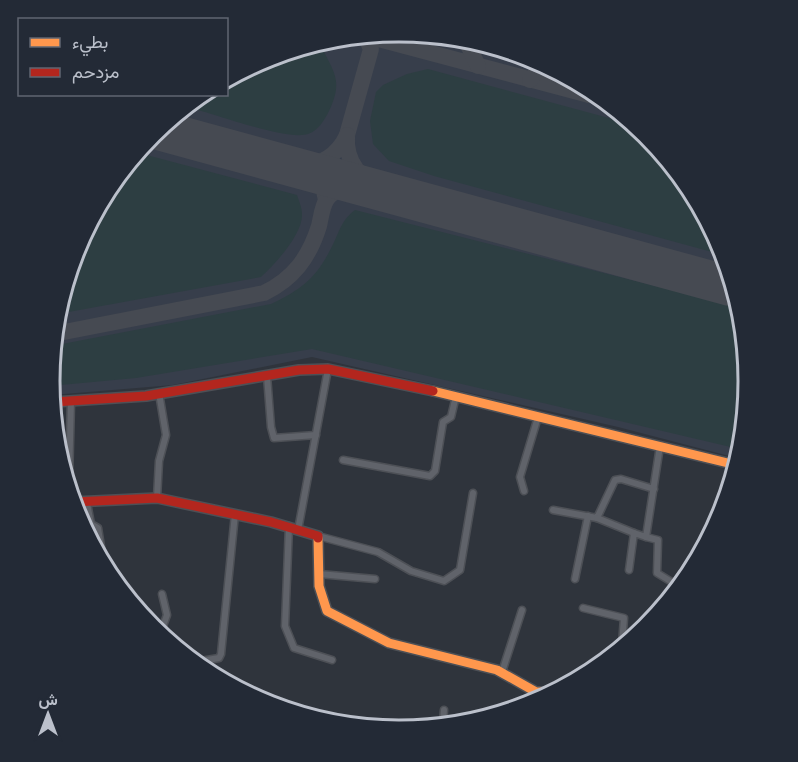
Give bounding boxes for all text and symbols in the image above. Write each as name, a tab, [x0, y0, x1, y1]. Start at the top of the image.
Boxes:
legend	[18, 18, 228, 96]
text: بطيء	[72, 29, 108, 57]
text: مزدحم	[72, 59, 119, 84]
north arrow	[18, 684, 78, 744]
text: ش	[38, 688, 58, 710]

